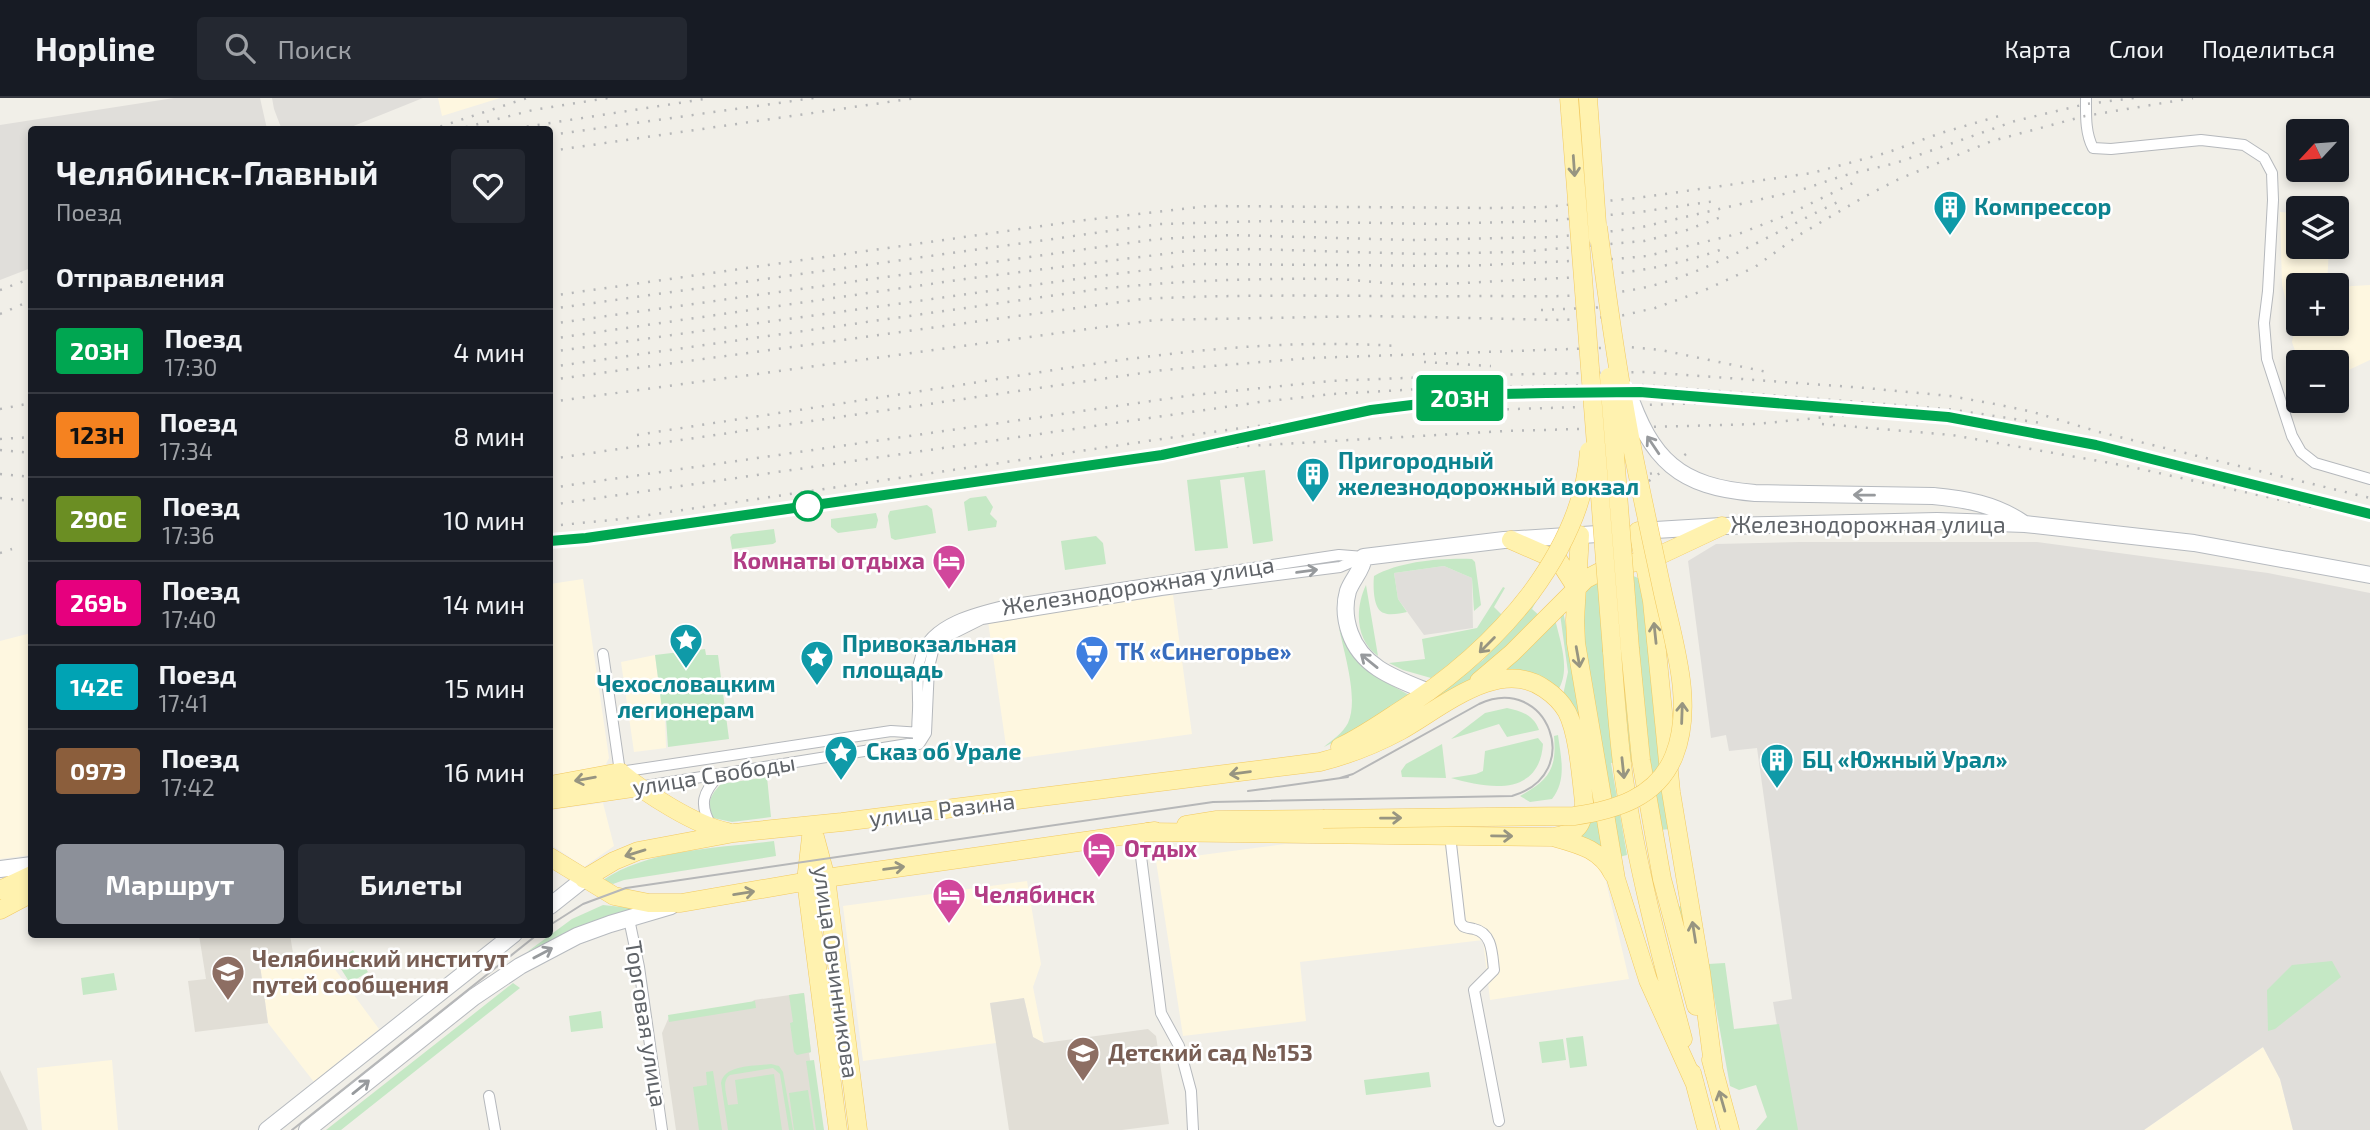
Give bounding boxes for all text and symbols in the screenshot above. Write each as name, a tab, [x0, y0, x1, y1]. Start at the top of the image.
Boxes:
search box	[197, 17, 687, 80]
text: Hopline	[35, 28, 155, 68]
icon: search	[221, 29, 259, 67]
text: Поиск	[277, 33, 352, 64]
text: Карта	[2004, 34, 2071, 63]
text: Слои	[2109, 34, 2164, 63]
text: Поделиться	[2202, 34, 2335, 63]
north arrow	[2286, 119, 2348, 182]
map controls	[2286, 119, 2349, 413]
button: heart	[451, 149, 525, 223]
text: Челябинск-Главный	[56, 152, 378, 192]
one-way arrow	[1568, 154, 1581, 177]
building icon: Компрессор	[1931, 188, 1969, 237]
place label: Компрессор	[1974, 192, 2111, 220]
button: layers	[2286, 196, 2349, 259]
text: Поезд	[56, 198, 122, 226]
text: Отправления	[56, 261, 225, 292]
button: +	[2286, 273, 2349, 336]
text: Поезд	[164, 322, 242, 353]
text: 203Н	[70, 336, 129, 365]
text: 4 мин	[453, 336, 525, 367]
button: −	[2286, 350, 2349, 413]
text: 17:30	[164, 353, 217, 381]
line badge: 203Н	[1411, 375, 1509, 421]
text: 203Н	[1430, 383, 1490, 412]
text: Поезд	[160, 406, 237, 437]
text: 123Н	[70, 420, 125, 449]
text: 8 мин	[454, 420, 525, 451]
one-way arrow	[1646, 436, 1660, 455]
text: 17:34	[160, 437, 213, 465]
place label: Пригородный железнодорожный вокзал	[1338, 446, 1639, 500]
building icon: Пригородный железнодорожный вокзал	[1294, 455, 1332, 504]
one-way arrow	[1853, 488, 1876, 502]
text: Поезд	[162, 490, 240, 521]
unlabelled marker	[793, 491, 823, 521]
text: 290Е	[70, 504, 127, 533]
text: 10 мин	[443, 504, 525, 535]
street label: Железнодорожная улица	[1730, 510, 2006, 539]
text: 17:36	[162, 521, 214, 549]
hotel icon: Комнаты отдыха	[930, 542, 968, 591]
place label: Комнаты отдыха	[733, 546, 925, 574]
street label: Железнодорожная улица	[1000, 550, 1276, 621]
one-way arrow	[1295, 564, 1318, 577]
text: Поезд	[162, 574, 240, 605]
text: 269Ь	[70, 588, 127, 617]
text: 14 мин	[443, 588, 525, 619]
text: 17:40	[162, 605, 216, 633]
place icon: Чехословацким легионерам	[667, 621, 705, 670]
one-way arrow	[1649, 623, 1662, 645]
place label: Привокзальная площадь	[842, 629, 1017, 683]
supermarket icon: ТК «Синегорье»	[1073, 633, 1111, 682]
one-way arrow	[1478, 636, 1495, 653]
place label: ТК «Синегорье»	[1116, 637, 1291, 665]
place icon: Привокзальная площадь	[798, 638, 836, 687]
one-way arrow	[1572, 645, 1585, 668]
one-way arrow	[1360, 653, 1378, 669]
text: Поезд	[159, 658, 236, 689]
place label: Чехословацким легионерам	[596, 669, 776, 723]
text: 142Е	[70, 672, 124, 701]
text: 15 мин	[445, 672, 525, 703]
text: 17:41	[159, 689, 208, 717]
one-way arrow	[1675, 701, 1688, 724]
place icon: Сказ об Урале	[822, 733, 860, 782]
place label: Сказ об Урале	[866, 737, 1021, 765]
building icon: БЦ «Южный Урал»	[1758, 741, 1796, 790]
text: Поезд	[161, 742, 239, 773]
place label: БЦ «Южный Урал»	[1802, 745, 2008, 773]
street label: улица Свободы	[630, 747, 797, 802]
text: 097Э	[70, 756, 126, 785]
text: 16 мин	[444, 756, 525, 787]
one-way arrow	[1617, 756, 1630, 778]
one-way arrow	[1230, 766, 1252, 779]
text: 17:42	[161, 773, 215, 801]
one-way arrow	[574, 773, 597, 786]
street label: улица Разина	[867, 786, 1016, 833]
one-way arrow	[1379, 811, 1402, 825]
one-way arrow	[1490, 829, 1513, 843]
hotel icon: Отдых	[1080, 830, 1118, 879]
place label: Отдых	[1124, 834, 1197, 862]
button: Маршрут	[56, 844, 284, 924]
button: Билеты	[298, 844, 525, 924]
one-way arrow	[624, 848, 646, 861]
one-way arrow	[882, 861, 905, 874]
street label: улица Овчинникова	[807, 864, 866, 1080]
hotel icon: Челябинск	[930, 876, 968, 925]
place label: Челябинск	[974, 880, 1095, 908]
one-way arrow	[732, 886, 755, 899]
one-way arrow	[1688, 921, 1701, 944]
street label: Торговая улица	[619, 939, 674, 1109]
place label: Челябинский институт путей сообщения	[252, 944, 509, 998]
one-way arrow	[533, 945, 553, 959]
school or university icon: Челябинский институт путей сообщения	[209, 953, 247, 1002]
school or university icon: Детский сад №153	[1064, 1034, 1102, 1083]
place label: Детский сад №153	[1108, 1038, 1313, 1066]
one-way arrow	[351, 1080, 369, 1095]
one-way arrow	[1715, 1090, 1728, 1113]

